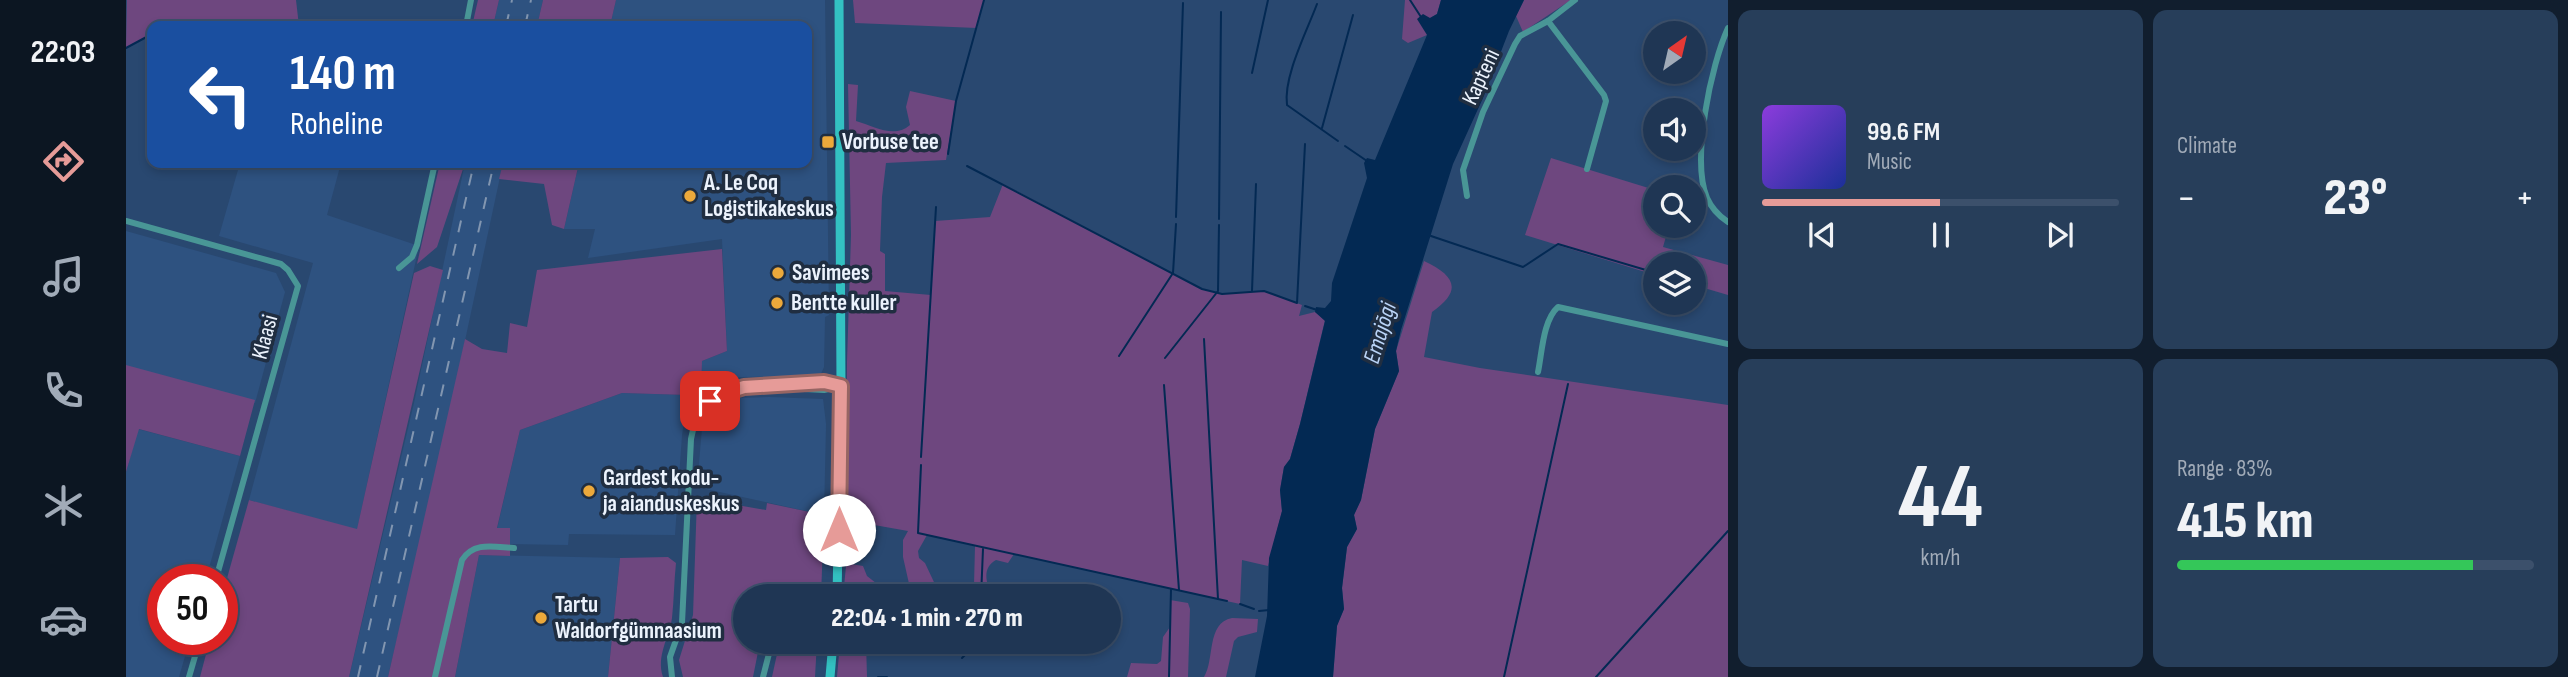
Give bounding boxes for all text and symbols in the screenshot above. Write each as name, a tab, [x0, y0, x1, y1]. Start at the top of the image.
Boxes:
north arrow	[1643, 21, 1706, 84]
map controls	[1643, 21, 1706, 315]
text: 22:03	[31, 33, 95, 72]
street label: Kapteni	[1456, 44, 1506, 110]
text: 140 m	[290, 45, 396, 104]
icon: left	[175, 49, 266, 140]
button: sound	[1643, 98, 1706, 161]
text: Roheline	[290, 105, 383, 144]
text: 99.6 FM	[1867, 117, 1940, 148]
place label: Vorbuse tee	[842, 128, 939, 156]
text: Climate	[2177, 132, 2237, 160]
marker: Vorbuse tee	[820, 134, 836, 150]
icon: directions	[39, 137, 88, 186]
text: Music	[1867, 148, 1912, 176]
text: 23°	[2323, 167, 2388, 230]
place label: A. Le Coq Logistikakeskus	[703, 169, 834, 223]
button: search	[1643, 175, 1706, 238]
text: −	[2177, 176, 2196, 221]
text: +	[2515, 176, 2534, 221]
marker: A. Le Coq Logistikakeskus	[682, 188, 698, 204]
icon: previous	[1803, 216, 1841, 254]
icon: pause	[1922, 216, 1960, 254]
icon: next	[2041, 216, 2079, 254]
icon: music	[39, 252, 88, 301]
button: layers	[1643, 252, 1706, 315]
place label: Savimees	[792, 259, 870, 287]
marker: Savimees	[770, 265, 786, 281]
place label: Bentte kuller	[791, 289, 897, 317]
marker: Bentte kuller	[769, 295, 785, 311]
water label: Emajõgi	[1357, 298, 1403, 367]
street label: Klaasi	[246, 312, 284, 362]
icon: phone	[39, 366, 88, 415]
pin	[680, 371, 740, 431]
icon: arrive	[691, 382, 729, 420]
text: 44	[1898, 444, 1983, 553]
text: Range · 83%	[2177, 455, 2273, 483]
place label: Gardest kodu- ja aianduskeskus	[602, 464, 740, 518]
icon: climate	[39, 481, 88, 530]
marker: Gardest kodu- ja aianduskeskus	[581, 483, 597, 499]
text: 415 km	[2177, 490, 2313, 553]
position arrow	[802, 493, 876, 567]
text: km/h	[1921, 544, 1960, 572]
speed limit sign: 50	[147, 564, 238, 655]
place label: Tartu Waldorfgümnaasium	[555, 591, 722, 645]
icon: car	[39, 595, 88, 644]
text: 22:04 · 1 min · 270 m	[831, 603, 1023, 634]
marker: Tartu Waldorfgümnaasium	[533, 610, 549, 626]

